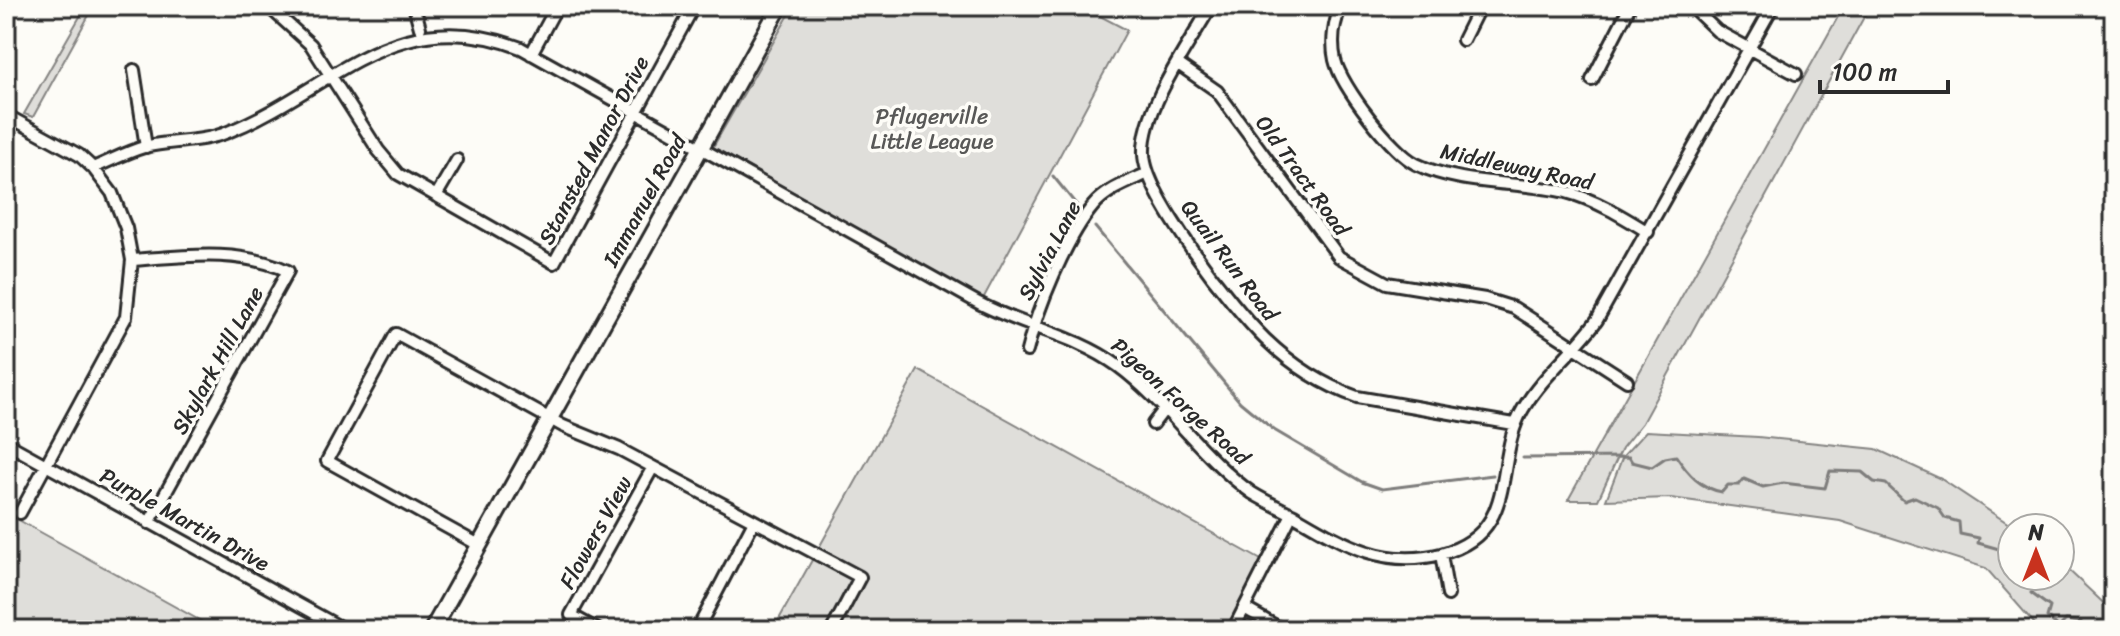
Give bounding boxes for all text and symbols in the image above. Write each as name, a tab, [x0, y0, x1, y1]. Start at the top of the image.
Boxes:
scale bar	[1820, 44, 1948, 94]
street label: Stansted Manor Drive	[527, 48, 660, 252]
text: 100 m	[1832, 51, 1897, 93]
park label: Pflugerville Little League	[870, 97, 994, 161]
street label: Old Tract Road	[1245, 106, 1361, 245]
street label: Immanuel Road	[591, 125, 698, 275]
street label: Middleway Road	[1437, 131, 1598, 202]
street label: Quail Run Road	[1170, 191, 1290, 331]
street label: Sylvia Lane	[1007, 193, 1092, 307]
street label: Skylark Hill Lane	[160, 279, 274, 442]
street label: Pigeon Forge Road	[1102, 327, 1261, 476]
street label: Purple Martin Drive	[92, 456, 277, 583]
street label: Flowers View	[548, 468, 643, 596]
north arrow	[1996, 512, 2076, 592]
text: N	[2027, 513, 2044, 552]

